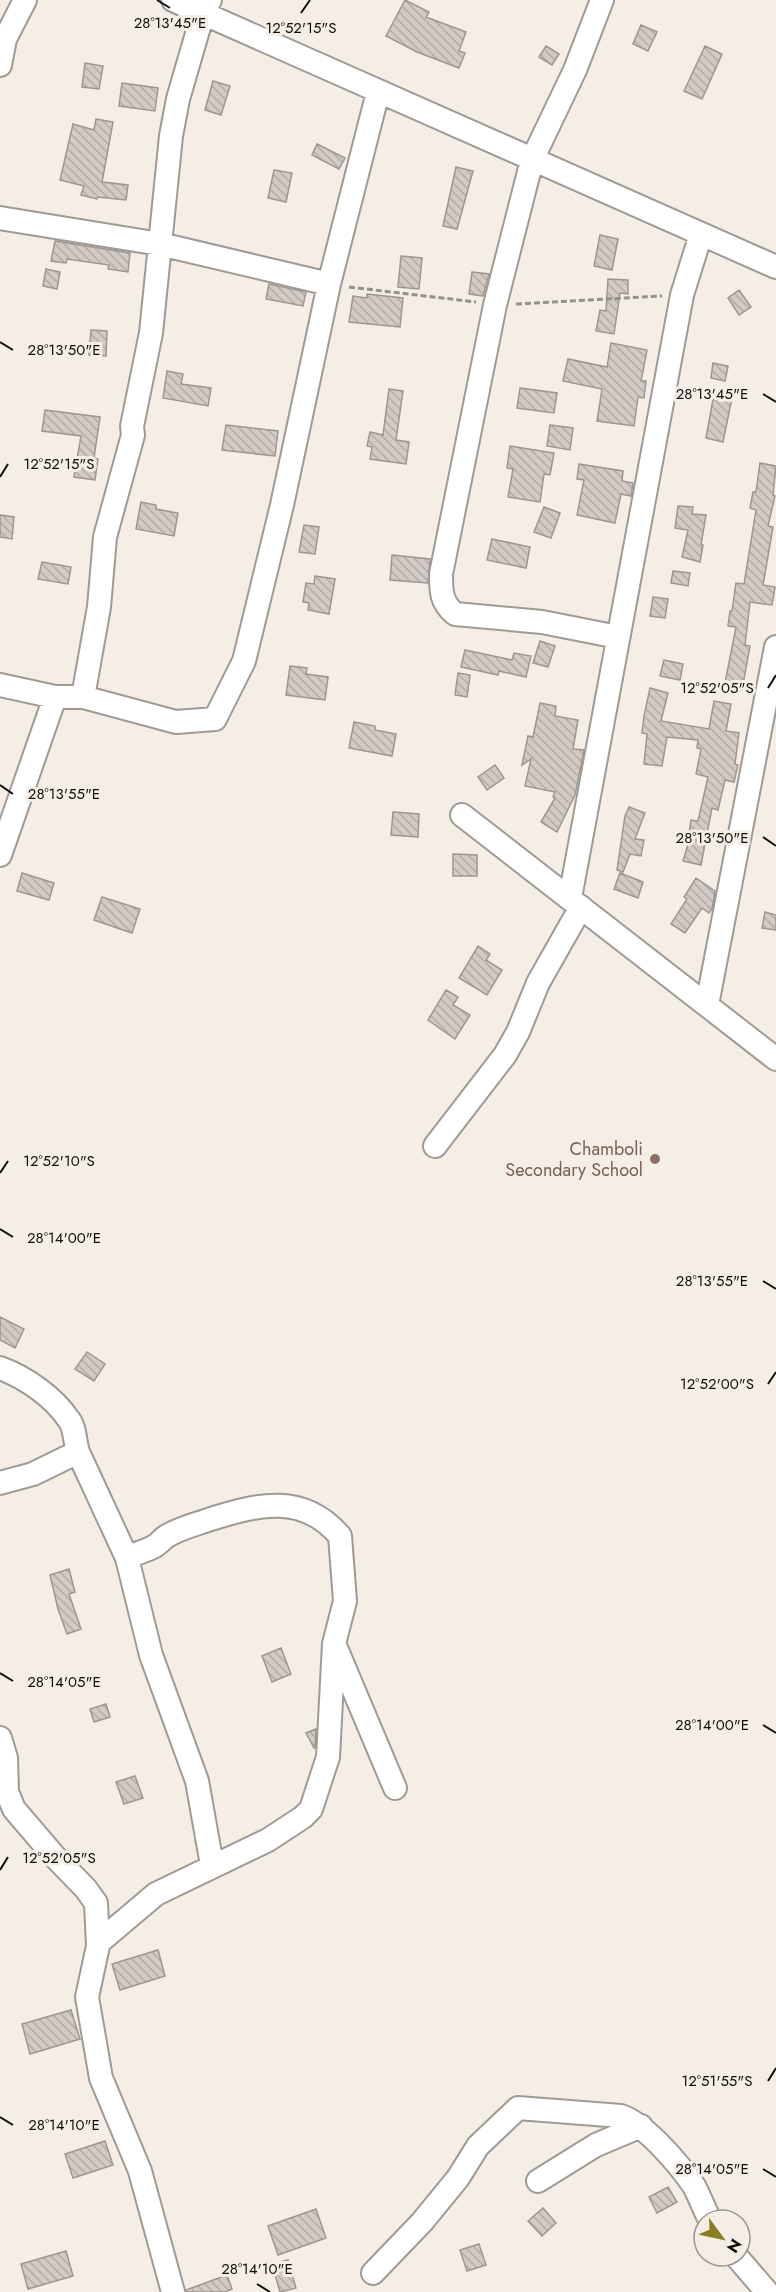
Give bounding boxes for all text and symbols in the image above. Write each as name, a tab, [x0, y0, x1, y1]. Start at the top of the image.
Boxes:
text: 28°13'45"E	[134, 12, 206, 34]
text: 12°52'15"S	[265, 17, 337, 39]
text: 28°13'50"E	[28, 339, 100, 361]
text: 28°13'45"E	[676, 383, 748, 405]
text: 12°52'15"S	[23, 453, 95, 475]
text: 12°52'05"S	[680, 677, 754, 699]
text: 28°13'55"E	[28, 783, 100, 805]
text: 28°13'50"E	[676, 827, 748, 849]
place label: Chamboli Secondary School	[505, 1136, 643, 1183]
text: 12°52'10"S	[23, 1150, 95, 1172]
marker: Chamboli Secondary School	[648, 1152, 662, 1166]
text: 28°14'00"E	[27, 1227, 101, 1249]
text: 28°13'55"E	[676, 1270, 748, 1292]
text: 12°52'00"S	[680, 1373, 754, 1395]
text: 28°14'05"E	[27, 1671, 101, 1693]
text: 28°14'00"E	[675, 1714, 749, 1736]
text: 12°52'05"S	[22, 1847, 96, 1869]
text: 12°51'55"S	[681, 2070, 753, 2092]
text: 28°14'10"E	[28, 2114, 100, 2136]
text: 28°14'05"E	[675, 2158, 749, 2180]
north arrow	[692, 2208, 752, 2268]
text: N	[721, 2234, 747, 2257]
text: 28°14'10"E	[221, 2258, 293, 2280]

